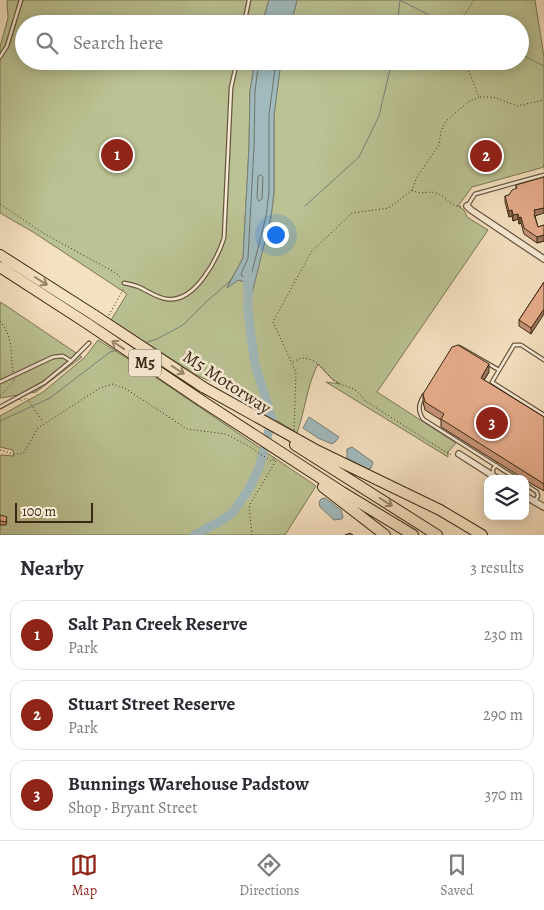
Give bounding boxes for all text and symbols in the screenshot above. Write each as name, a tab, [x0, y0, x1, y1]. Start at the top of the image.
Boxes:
search box	[15, 15, 529, 70]
icon: search	[33, 29, 61, 57]
text: Search here	[73, 30, 163, 56]
pin: 1	[101, 136, 133, 174]
pin: 2	[470, 137, 502, 175]
your location	[263, 222, 289, 248]
one-way arrow	[34, 276, 48, 286]
one-way arrow	[111, 340, 125, 350]
street label: M5 Motorway	[178, 344, 277, 420]
road number: M5	[129, 349, 161, 376]
one-way arrow	[171, 365, 185, 375]
pin: 3	[476, 404, 508, 442]
map controls	[484, 475, 529, 520]
button: layers	[484, 475, 529, 520]
one-way arrow	[378, 498, 392, 508]
scale bar	[15, 500, 92, 523]
text: 100 m	[22, 502, 56, 521]
text: Nearby	[20, 554, 83, 582]
text: 3 results	[470, 557, 524, 579]
text: Salt Pan Creek Reserve	[68, 611, 247, 637]
text: 1	[34, 624, 40, 646]
text: 230 m	[484, 624, 523, 646]
text: Park	[68, 637, 98, 659]
text: Stuart Street Reserve	[68, 691, 235, 717]
text: 2	[33, 704, 41, 726]
text: 290 m	[483, 704, 523, 726]
text: Park	[68, 717, 98, 739]
text: Bunnings Warehouse Padstow	[68, 771, 309, 797]
text: 3	[34, 784, 40, 806]
text: 370 m	[485, 784, 523, 806]
text: Shop · Bryant Street	[68, 797, 197, 819]
tab: Map	[70, 851, 98, 900]
tab: Directions	[239, 851, 299, 900]
tab: Saved	[440, 851, 474, 900]

